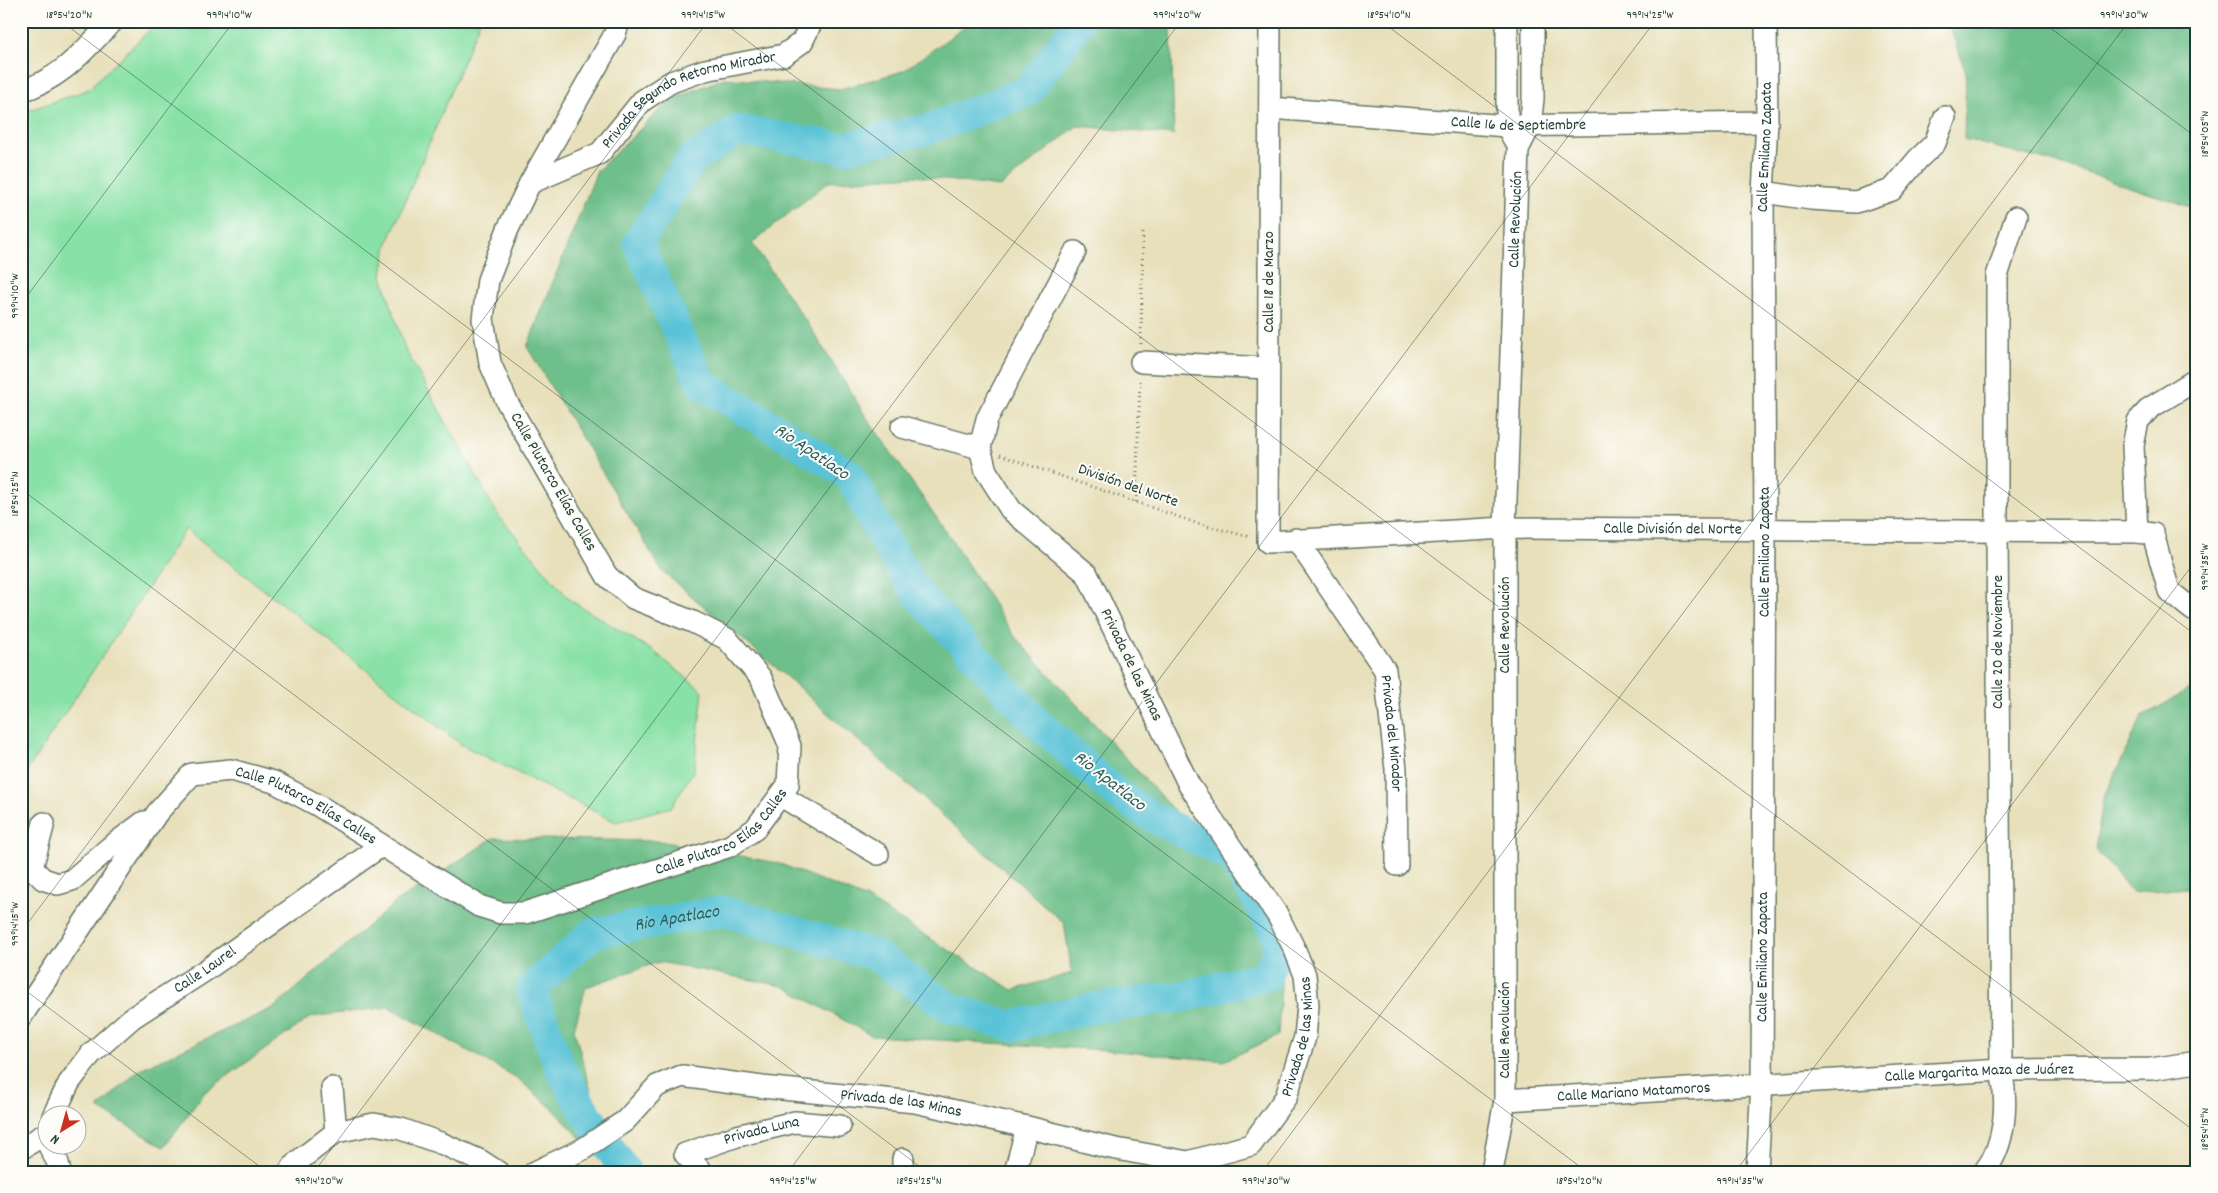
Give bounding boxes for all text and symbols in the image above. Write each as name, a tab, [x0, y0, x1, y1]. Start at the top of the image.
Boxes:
text: 18°54'20"N	[46, 7, 92, 24]
text: 99°14'10"W	[206, 7, 252, 24]
text: 99°14'15"W	[681, 7, 725, 24]
text: 99°14'20"W	[1153, 7, 1201, 24]
text: 18°54'10"N	[1367, 7, 1411, 24]
text: 99°14'25"W	[1627, 7, 1673, 24]
text: 99°14'30"W	[2100, 7, 2148, 24]
street label: Privada Segundo Retorno Mirador	[596, 45, 778, 154]
street label: Calle Emiliano Zapata	[1751, 82, 1779, 212]
street label: Calle 16 de Septiembre	[1450, 110, 1586, 137]
text: 18°54'05"N	[2197, 111, 2214, 157]
street label: Calle Revolución	[1502, 170, 1529, 268]
street label: Calle 18 de Marzo	[1258, 231, 1281, 333]
text: 99°14'10"W	[7, 273, 24, 319]
street label: Calle Plutarco Elías Calles	[504, 408, 602, 556]
water label: Rio Apatlaco	[769, 419, 854, 488]
street label: División del Norte	[1075, 458, 1181, 514]
text: 18°54'25"N	[7, 471, 24, 517]
street label: Calle Emiliano Zapata	[1753, 486, 1777, 617]
street label: Calle División del Norte	[1603, 517, 1742, 541]
text: 99°14'35"W	[2197, 543, 2214, 590]
street label: Calle 20 de Noviembre	[1987, 575, 2010, 709]
street label: Calle Revolución	[1494, 577, 1517, 673]
street label: Privada de las Minas	[1094, 605, 1168, 725]
street label: Privada del Mirador	[1374, 674, 1408, 792]
water label: Rio Apatlaco	[1068, 746, 1151, 819]
street label: Calle Plutarco Elías Calles	[232, 760, 381, 851]
street label: Calle Plutarco Elías Calles	[652, 783, 793, 881]
street label: Calle Emiliano Zapata	[1751, 891, 1775, 1022]
water label: Rio Apatlaco	[633, 899, 722, 938]
text: 99°14'15"W	[7, 902, 24, 946]
street label: Calle Laurel	[169, 940, 241, 1000]
street label: Privada de las Minas	[1275, 975, 1320, 1100]
street label: Calle Revolución	[1494, 982, 1517, 1078]
street label: Calle Margarita Maza de Juárez	[1884, 1058, 2074, 1089]
street label: Calle Mariano Matamoros	[1556, 1076, 1711, 1108]
street label: Privada de las Minas	[839, 1083, 965, 1124]
north arrow	[38, 1106, 88, 1156]
text: 18°54'15"N	[2197, 1108, 2214, 1150]
street label: Privada Luna	[720, 1110, 801, 1151]
text: N	[47, 1129, 64, 1149]
text: 99°14'20"W	[295, 1173, 343, 1190]
text: 99°14'25"W	[770, 1173, 816, 1190]
text: 18°54'25"N	[896, 1173, 942, 1190]
text: 99°14'30"W	[1242, 1173, 1290, 1190]
text: 18°54'20"N	[1556, 1173, 1602, 1190]
text: 99°14'35"W	[1717, 1173, 1764, 1190]

